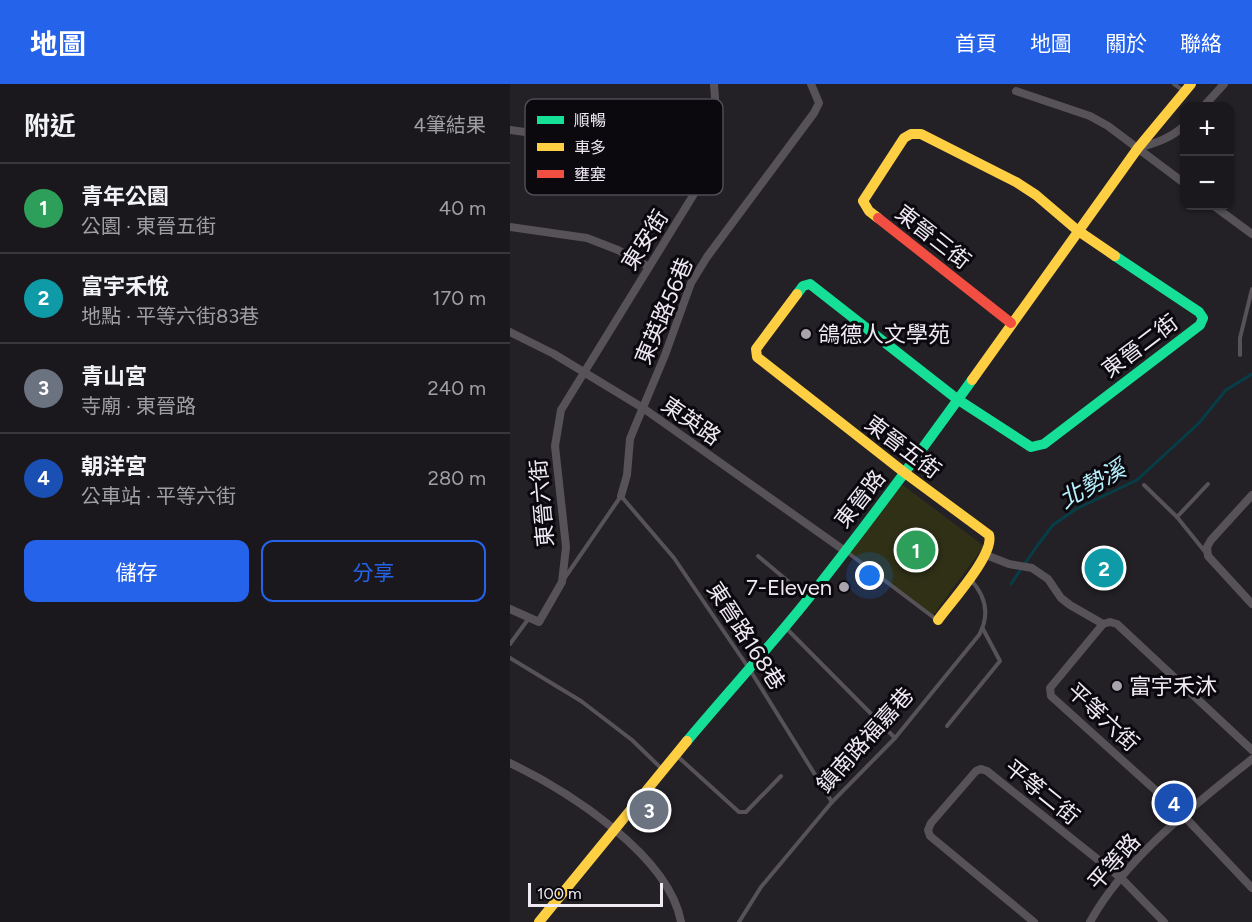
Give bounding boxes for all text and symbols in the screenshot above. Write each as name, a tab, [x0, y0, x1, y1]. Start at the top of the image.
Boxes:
text: 地圖	[30, 27, 86, 61]
text: 首頁	[955, 31, 997, 56]
text: 地圖	[1030, 31, 1072, 56]
text: 關於	[1105, 31, 1147, 56]
text: 聯絡	[1180, 31, 1222, 56]
legend	[525, 99, 723, 195]
map controls	[1180, 102, 1234, 210]
button: +	[1180, 102, 1234, 156]
text: 附近	[24, 110, 76, 142]
text: 順暢	[574, 111, 606, 130]
text: 4筆結果	[414, 113, 486, 137]
text: 車多	[574, 138, 606, 157]
button: −	[1180, 156, 1234, 210]
text: 壅塞	[574, 165, 606, 184]
text: 青年公園	[81, 183, 169, 210]
text: 1	[39, 196, 48, 220]
text: 40 m	[439, 196, 486, 220]
street label: 東晉三街	[890, 199, 976, 275]
street label: 東安街	[616, 205, 674, 275]
text: 公園 · 東晉五街	[81, 214, 216, 238]
street label: 東英路56巷	[629, 254, 699, 368]
text: 富宇禾悅	[81, 273, 169, 300]
text: 2	[38, 286, 49, 310]
text: 170 m	[432, 286, 486, 310]
text: 地點 · 平等六街83巷	[81, 304, 259, 328]
street label: 東晉二街	[1097, 309, 1183, 383]
place label: 鴿德人文學苑	[818, 321, 950, 348]
marker: 鴿德人文學苑	[799, 327, 813, 341]
text: 青山宮	[81, 363, 147, 390]
text: 3	[38, 376, 49, 400]
text: 240 m	[428, 376, 486, 400]
street label: 東英路	[656, 391, 726, 451]
text: 寺廟 · 東晉路	[81, 394, 196, 418]
street label: 東晉五街	[860, 410, 946, 484]
water label: 北勢溪	[1053, 452, 1133, 514]
text: 朝洋宮	[81, 453, 147, 480]
street label: 東晉六街	[525, 458, 559, 548]
street label: 東晉路	[829, 465, 891, 533]
text: 4	[37, 466, 50, 490]
text: 280 m	[428, 466, 486, 490]
text: 公車站 · 平等六街	[81, 484, 236, 508]
pin: 1	[896, 528, 936, 572]
button: 儲存	[24, 540, 249, 602]
button: 分享	[261, 540, 486, 602]
pin: 2	[1084, 546, 1124, 590]
your location	[855, 561, 884, 590]
place label: 7-Eleven	[746, 574, 832, 601]
street label: 東晉路168巷	[701, 577, 791, 695]
marker: 7-Eleven	[837, 580, 851, 594]
place label: 富宇禾沐	[1129, 673, 1217, 700]
street label: 平等六街	[1062, 677, 1144, 757]
marker: 富宇禾沐	[1110, 679, 1124, 693]
street label: 鎮南路福嘉巷	[811, 682, 919, 798]
street label: 平等二街	[999, 754, 1085, 830]
pin: 4	[1154, 780, 1194, 826]
pin: 3	[630, 788, 668, 832]
street label: 平等路	[1082, 828, 1146, 896]
scale bar	[528, 880, 663, 908]
text: 100 m	[537, 884, 582, 903]

